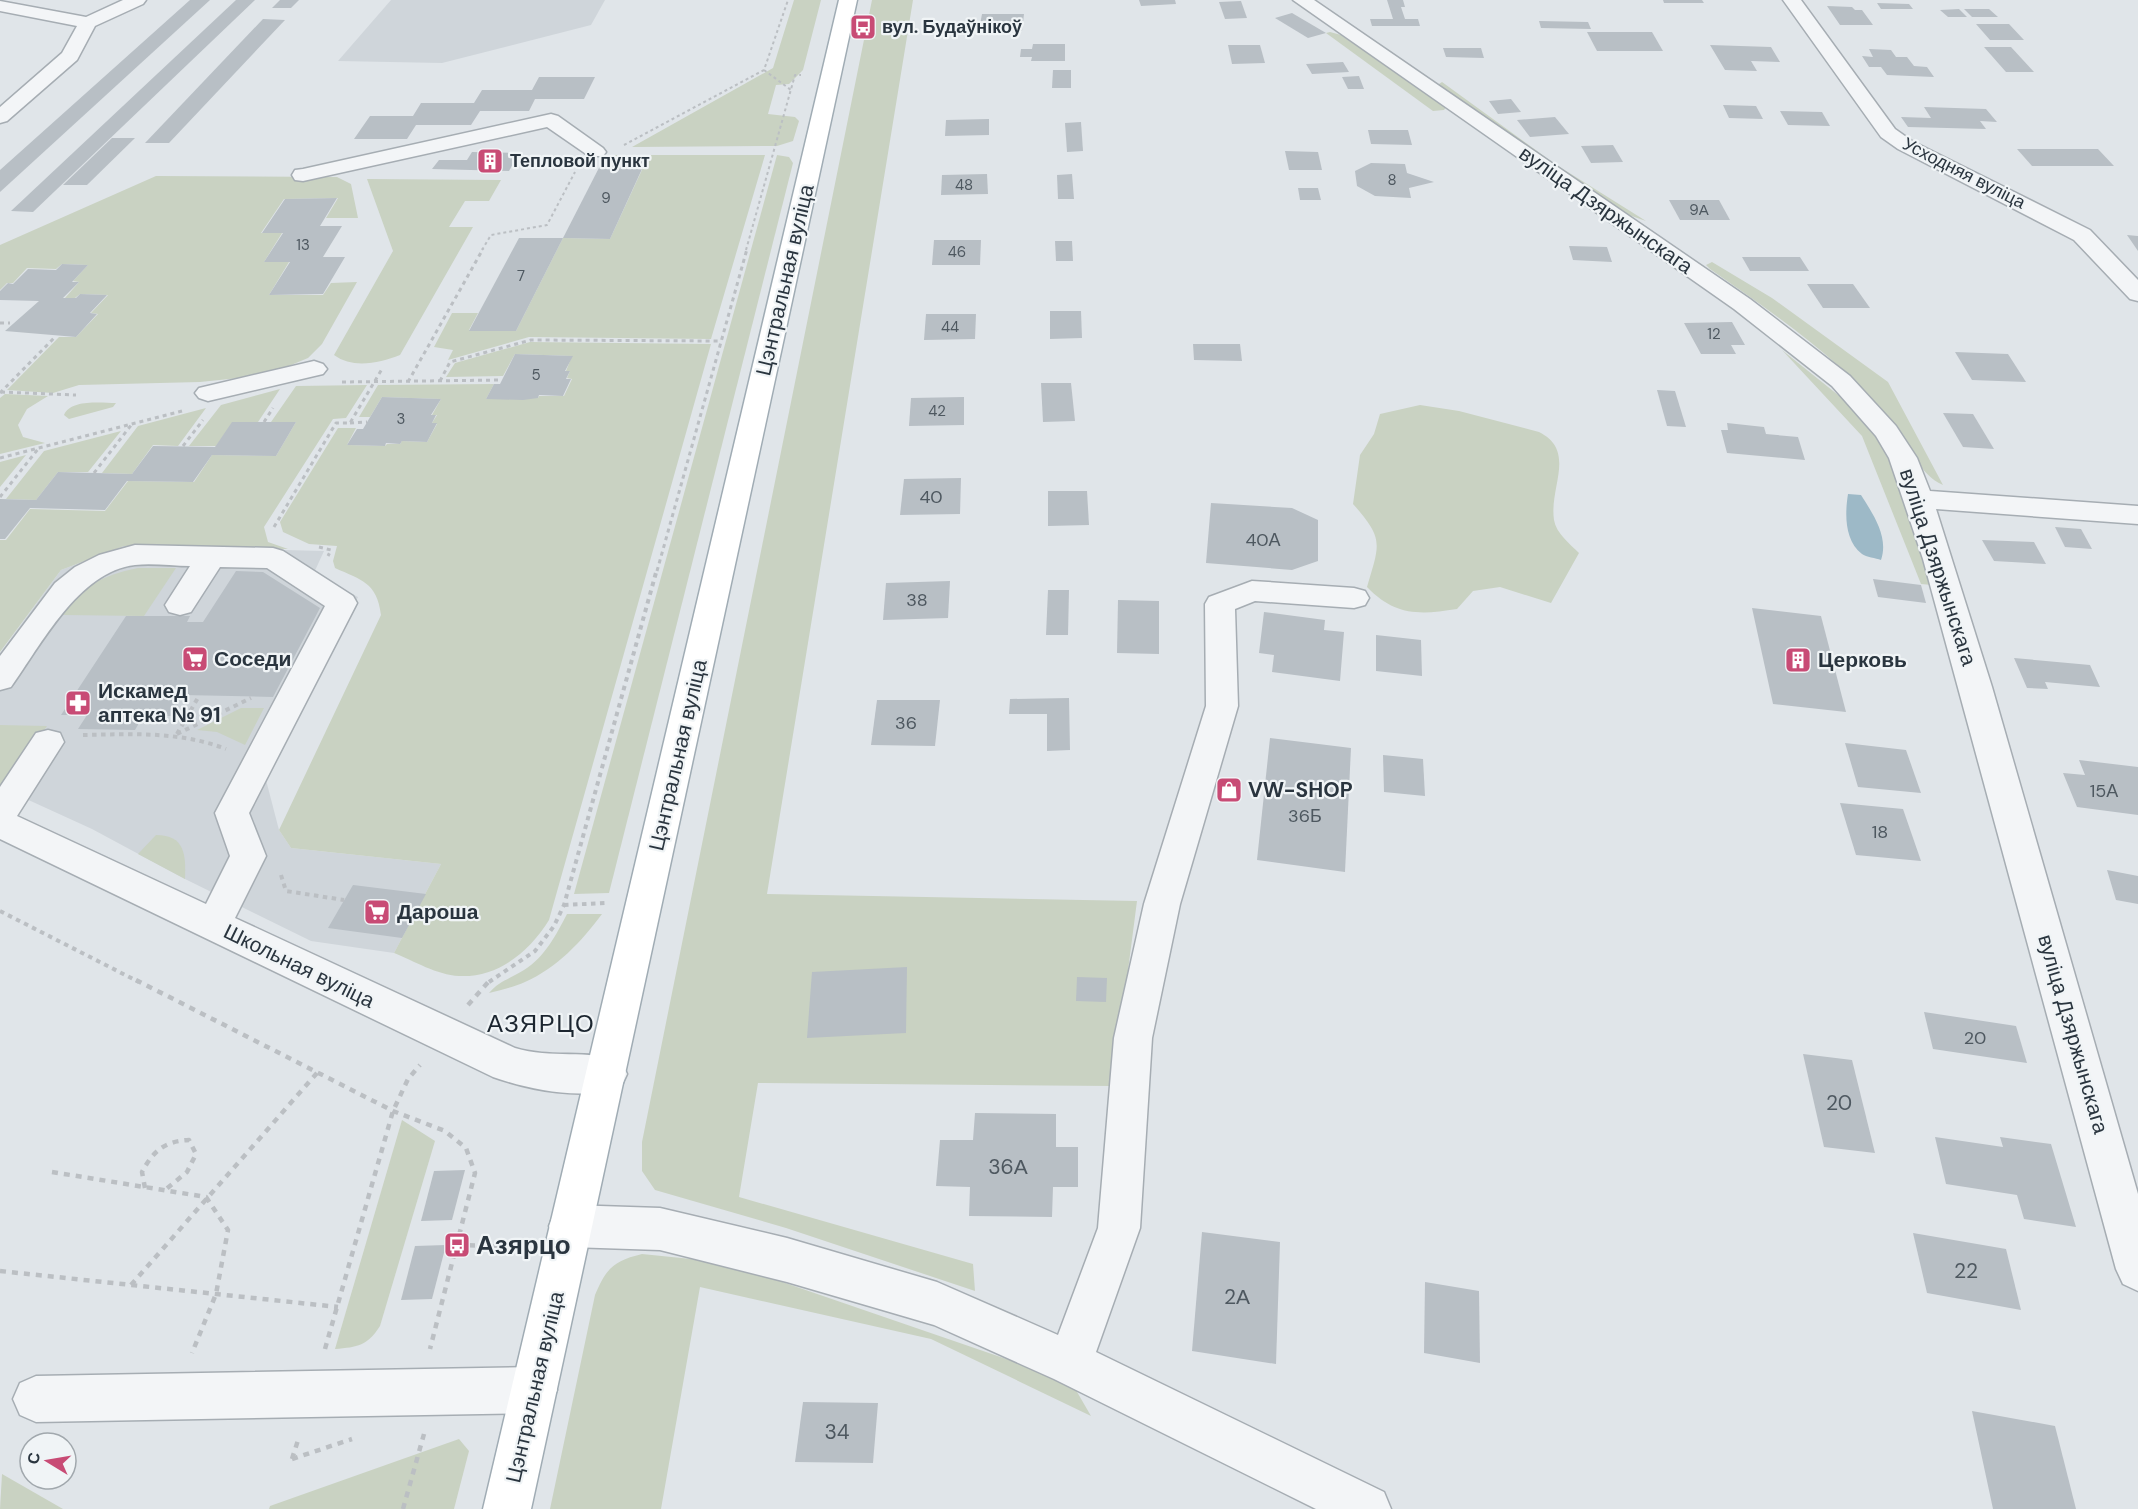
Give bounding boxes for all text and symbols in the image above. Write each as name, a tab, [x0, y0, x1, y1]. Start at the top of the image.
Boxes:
bus stop icon: вул. Будаўнікоў	[848, 12, 878, 42]
place label: вул. Будаўнікоў	[882, 15, 1022, 39]
street label: Усходняя вуліца	[1898, 132, 2030, 215]
street label: вуліца Дзяржынскага	[1514, 139, 1699, 281]
building icon: Тепловой пункт	[475, 146, 505, 176]
place label: Тепловой пункт	[510, 149, 650, 173]
house number: 8	[1387, 170, 1397, 190]
house number: 48	[955, 175, 973, 195]
street label: Цэнтральная вуліца	[749, 181, 821, 378]
house number: 9	[601, 188, 611, 208]
house number: 9А	[1689, 200, 1709, 220]
house number: 13	[296, 235, 310, 255]
house number: 46	[948, 242, 966, 262]
house number: 7	[517, 266, 525, 286]
house number: 44	[941, 317, 959, 337]
house number: 12	[1707, 324, 1721, 344]
house number: 5	[531, 365, 541, 385]
house number: 42	[928, 401, 946, 421]
house number: 3	[397, 409, 405, 429]
street label: вуліца Дзяржынскага	[1893, 465, 1983, 670]
house number: 40	[919, 485, 943, 509]
house number: 40А	[1245, 528, 1281, 552]
house number: 38	[906, 588, 928, 612]
supermarket icon: Соседи	[180, 644, 210, 674]
place label: Соседи	[214, 645, 291, 673]
building icon: Церковь	[1783, 645, 1813, 675]
place label: Церковь	[1818, 646, 1907, 674]
street label: Цэнтральная вуліца	[642, 656, 714, 853]
place label: Искамед аптека № 91	[98, 677, 221, 729]
pharmacy icon: Искамед аптека № 91	[63, 688, 93, 718]
house number: 36	[895, 711, 917, 735]
shop icon: VW-SHOP	[1214, 775, 1244, 805]
place label: VW-SHOP	[1248, 776, 1353, 804]
house number: 15А	[2090, 779, 2118, 803]
house number: 36Б	[1288, 804, 1322, 828]
house number: 18	[1872, 820, 1888, 844]
supermarket icon: Дароша	[362, 897, 392, 927]
place label: Дароша	[397, 898, 479, 926]
street label: Школьная вуліца	[219, 917, 379, 1015]
street label: вуліца Дзяржынскага	[2031, 931, 2115, 1137]
district label: АЗЯРЦО	[487, 1008, 595, 1039]
house number: 20	[1964, 1026, 1986, 1050]
house number: 20	[1826, 1089, 1852, 1117]
house number: 36А	[988, 1153, 1028, 1181]
place label: Азярцо	[476, 1228, 571, 1262]
bus stop icon: Азярцо	[442, 1230, 472, 1260]
house number: 22	[1954, 1257, 1978, 1285]
house number: 2А	[1224, 1283, 1250, 1311]
street label: Цэнтральная вуліца	[499, 1288, 571, 1485]
house number: 34	[824, 1418, 850, 1446]
north arrow	[18, 1431, 78, 1491]
text: С	[22, 1450, 45, 1466]

